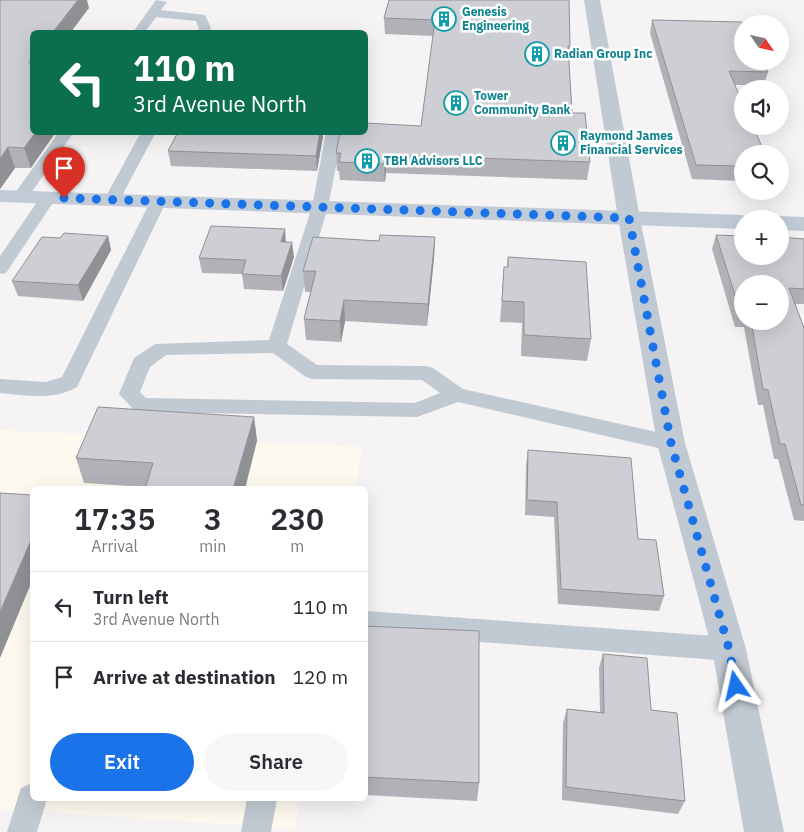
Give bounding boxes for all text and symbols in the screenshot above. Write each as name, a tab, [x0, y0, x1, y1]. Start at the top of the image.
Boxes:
place label: Genesis Engineering	[462, 4, 530, 33]
building icon: Genesis Engineering	[431, 6, 457, 32]
north arrow	[734, 15, 789, 70]
map controls	[734, 15, 789, 330]
building icon: Radian Group Inc	[524, 41, 550, 67]
text: 110 m	[133, 45, 236, 91]
place label: Radian Group Inc	[554, 46, 652, 61]
icon: left	[50, 50, 115, 115]
button: sound	[734, 80, 789, 135]
place label: Tower Community Bank	[474, 88, 571, 117]
text: 3rd Avenue North	[133, 89, 307, 118]
building icon: Tower Community Bank	[443, 90, 469, 116]
place label: Raymond James Financial Services	[580, 128, 683, 157]
building icon: Raymond James Financial Services	[550, 130, 576, 156]
button: search	[734, 145, 789, 200]
pin	[43, 147, 85, 198]
building icon: TBH Advisors LLC	[354, 148, 380, 174]
place label: TBH Advisors LLC	[384, 153, 483, 168]
icon: arrive	[50, 154, 78, 182]
button: +	[734, 210, 789, 265]
button: −	[734, 275, 789, 330]
text: 17:35	[74, 499, 155, 538]
text: 3	[204, 499, 222, 538]
text: 230	[270, 499, 324, 538]
text: Arrival	[91, 536, 138, 556]
text: min	[199, 536, 226, 556]
text: m	[290, 536, 304, 556]
text: Turn left	[93, 585, 169, 609]
icon: left	[50, 593, 78, 621]
text: 110 m	[293, 595, 348, 619]
text: 3rd Avenue North	[93, 609, 220, 629]
position arrow	[709, 659, 761, 711]
icon: arrive	[50, 663, 78, 691]
text: Arrive at destination	[93, 665, 276, 689]
text: 120 m	[293, 665, 348, 689]
button: Exit	[50, 733, 194, 791]
button: Share	[204, 733, 348, 791]

